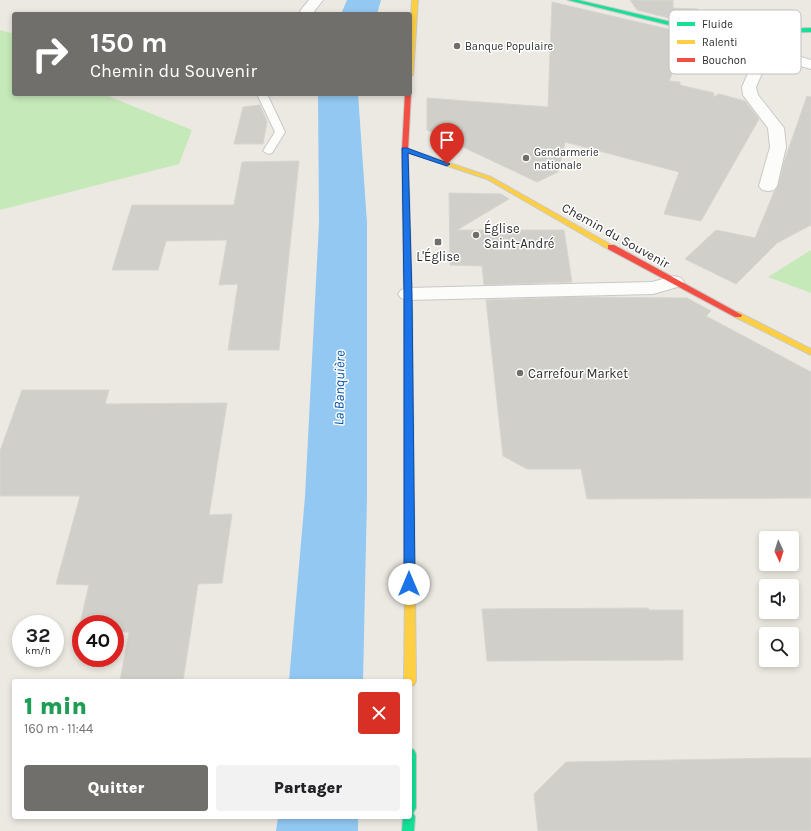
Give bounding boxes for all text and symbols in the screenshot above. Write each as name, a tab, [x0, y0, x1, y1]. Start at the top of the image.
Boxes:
legend	[669, 10, 801, 74]
text: Fluide	[702, 18, 733, 31]
text: 150 m	[90, 26, 168, 59]
icon: right	[24, 28, 76, 80]
text: Ralenti	[702, 36, 738, 49]
place label: Banque Populaire	[465, 40, 553, 53]
marker: Banque Populaire	[452, 41, 462, 51]
text: Bouchon	[702, 54, 746, 67]
text: Chemin du Souvenir	[90, 60, 257, 82]
pin	[430, 123, 464, 164]
icon: arrive	[436, 129, 458, 151]
place label: Gendarmerie nationale	[534, 146, 599, 172]
marker: Gendarmerie nationale	[521, 153, 531, 163]
street label: Chemin du Souvenir	[559, 200, 672, 271]
place label: Église Saint-André	[484, 219, 555, 251]
marker: Église Saint-André	[471, 230, 481, 240]
marker: L'Église	[433, 237, 443, 247]
place label: L'Église	[416, 247, 460, 264]
water label: La Banquière	[330, 350, 349, 426]
place label: Carrefour Market	[528, 366, 628, 381]
marker: Carrefour Market	[515, 368, 525, 378]
north arrow	[759, 531, 799, 571]
map controls	[759, 531, 799, 667]
position arrow	[388, 563, 430, 605]
button: sound	[759, 579, 799, 619]
speed limit sign: 40	[72, 615, 124, 667]
text: 32	[26, 624, 50, 647]
button: search	[759, 627, 799, 667]
text: km/h	[25, 645, 51, 657]
text: 1 min	[24, 692, 87, 720]
button: close	[358, 692, 400, 734]
text: 160 m · 11:44	[24, 721, 93, 736]
button: Quitter	[24, 765, 208, 811]
button: Partager	[216, 765, 400, 811]

